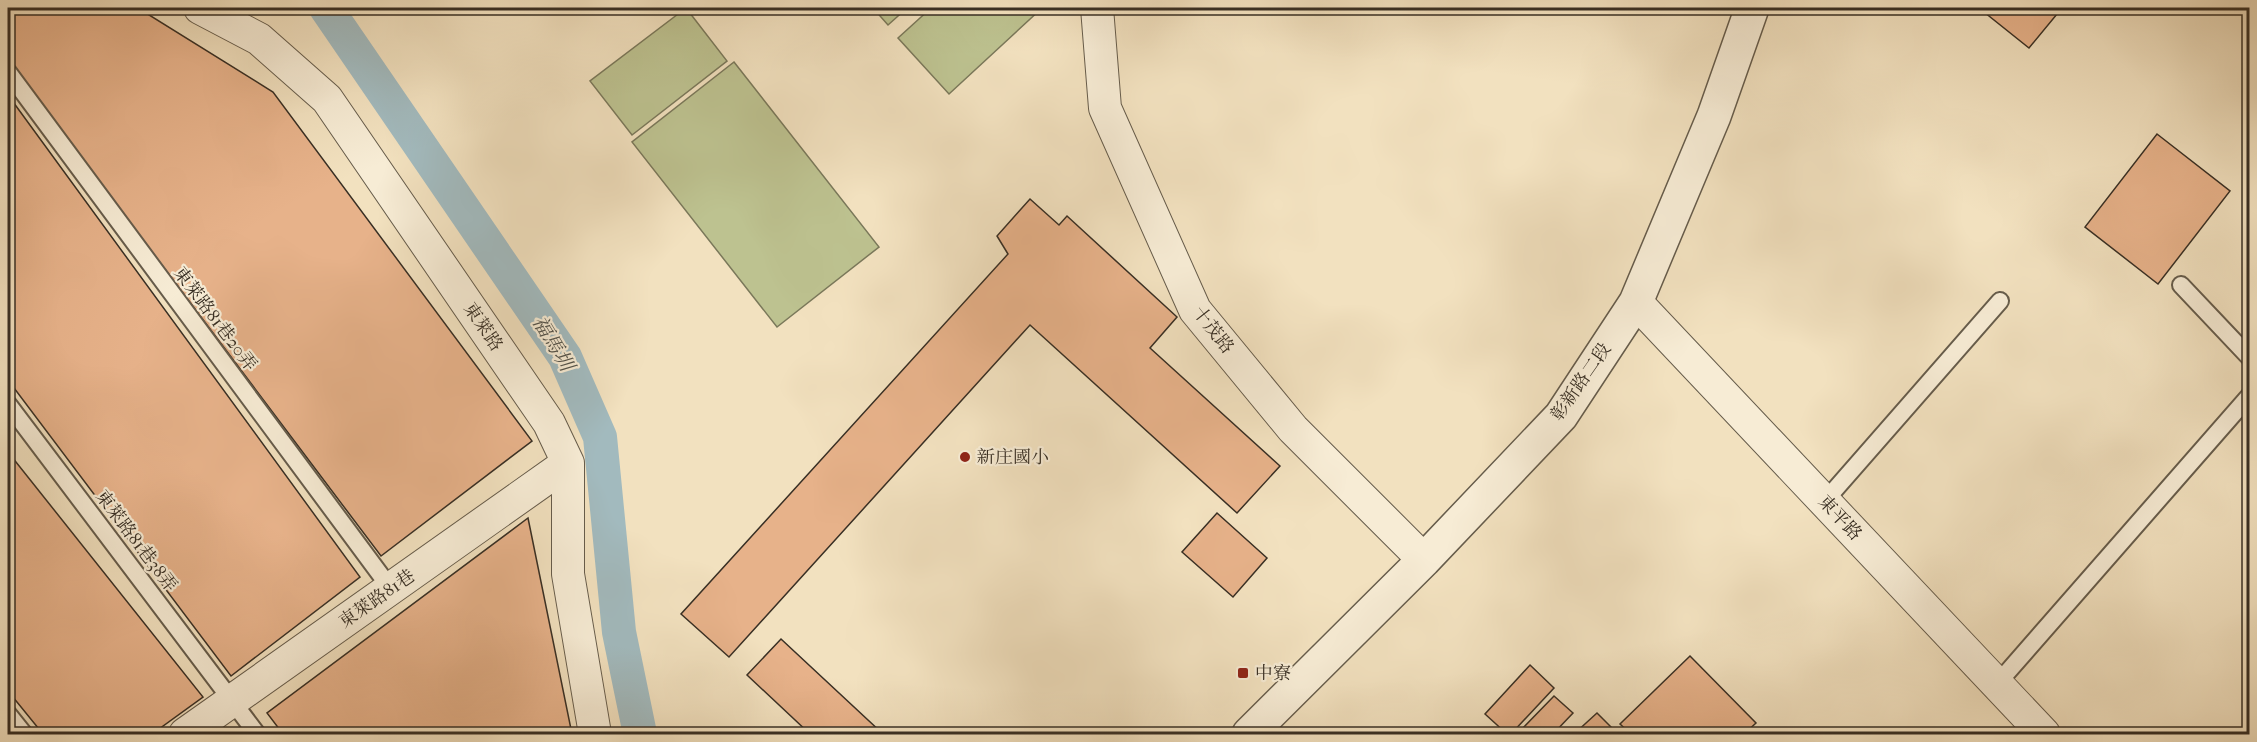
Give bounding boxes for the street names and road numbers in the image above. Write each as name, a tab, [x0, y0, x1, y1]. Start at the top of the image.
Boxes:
street label: 東萊路81巷20弄	[169, 263, 261, 375]
street label: 東萊路	[459, 299, 507, 355]
street label: 十茂路	[1188, 302, 1238, 358]
street label: 彰新路二段	[1547, 339, 1615, 425]
street label: 東萊路81巷38弄	[91, 486, 181, 596]
street label: 東平路	[1814, 491, 1866, 545]
street label: 東萊路81巷	[335, 565, 419, 633]

